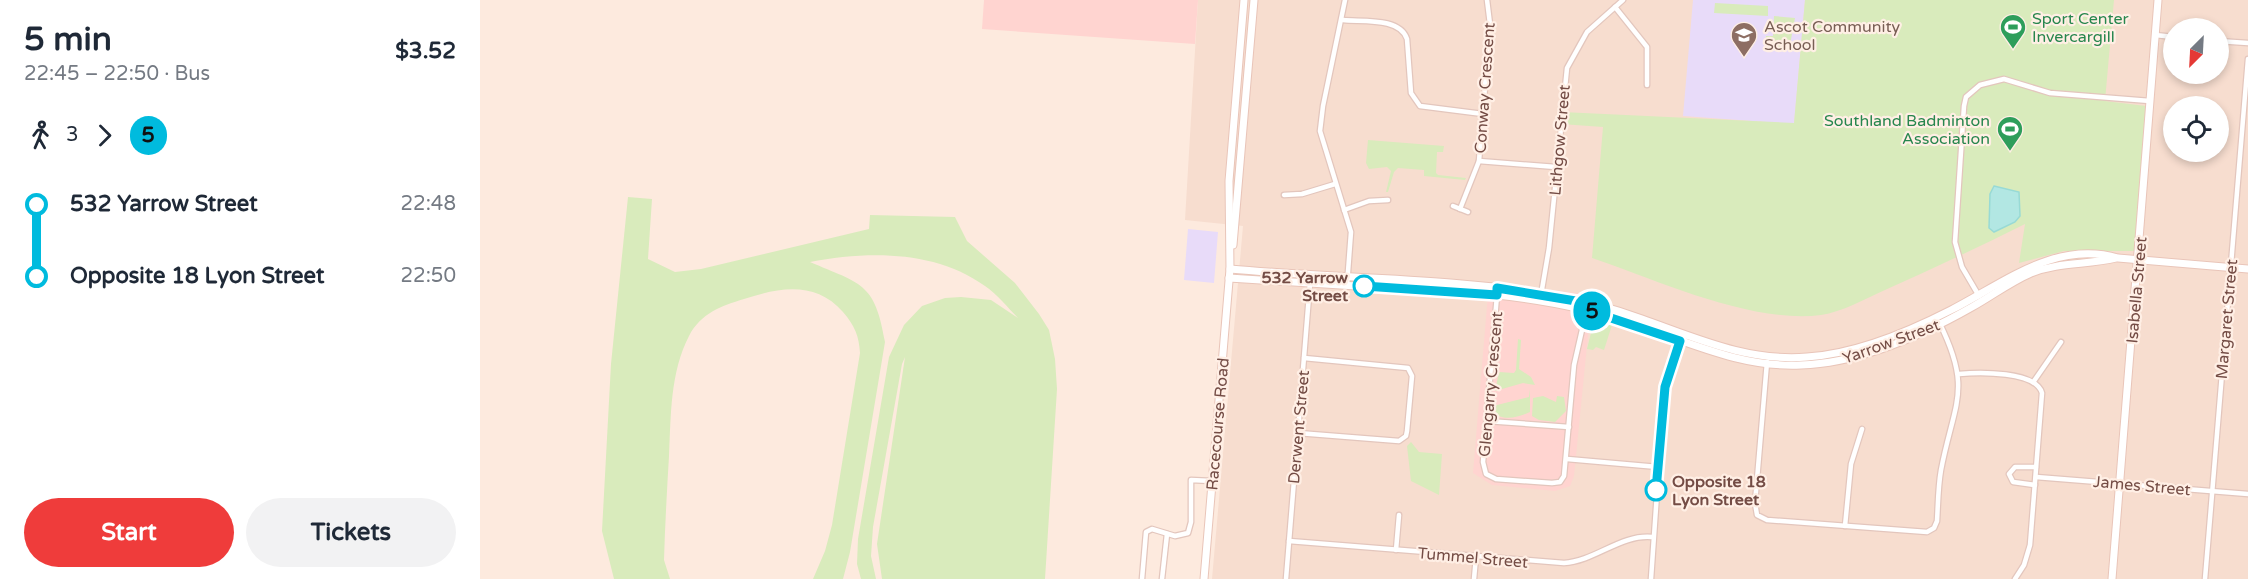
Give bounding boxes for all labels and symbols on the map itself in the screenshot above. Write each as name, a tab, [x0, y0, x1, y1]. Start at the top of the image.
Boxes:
place label: Sport Center Invercargill	[2032, 9, 2129, 47]
sports icon: Sport Center Invercargill	[1998, 12, 2028, 50]
place label: Ascot Community School	[1764, 17, 1900, 55]
north arrow	[2163, 18, 2229, 84]
school or university icon: Ascot Community School	[1729, 20, 1759, 58]
street label: Conway Crescent	[1470, 22, 1500, 154]
street label: Lithgow Street	[1545, 84, 1575, 196]
place label: Southland Badminton Association	[1824, 111, 1990, 149]
sports icon: Southland Badminton Association	[1995, 114, 2025, 152]
street label: Isabella Street	[2122, 236, 2152, 344]
street label: Margaret Street	[2212, 258, 2242, 380]
place label: 532 Yarrow Street	[1261, 268, 1349, 306]
marker: 532 Yarrow Street	[1353, 275, 1375, 297]
line badge: 5	[1572, 292, 1612, 330]
street label: Glengarry Crescent	[1475, 311, 1507, 458]
street label: Yarrow Street	[1840, 315, 1943, 369]
street label: Racecourse Road	[1202, 357, 1234, 491]
street label: Derwent Street	[1284, 369, 1314, 485]
place label: Opposite 18 Lyon Street	[1672, 472, 1766, 510]
street label: James Street	[2092, 472, 2191, 500]
marker: Opposite 18 Lyon Street	[1645, 479, 1667, 501]
street label: Tummel Street	[1417, 543, 1529, 573]

